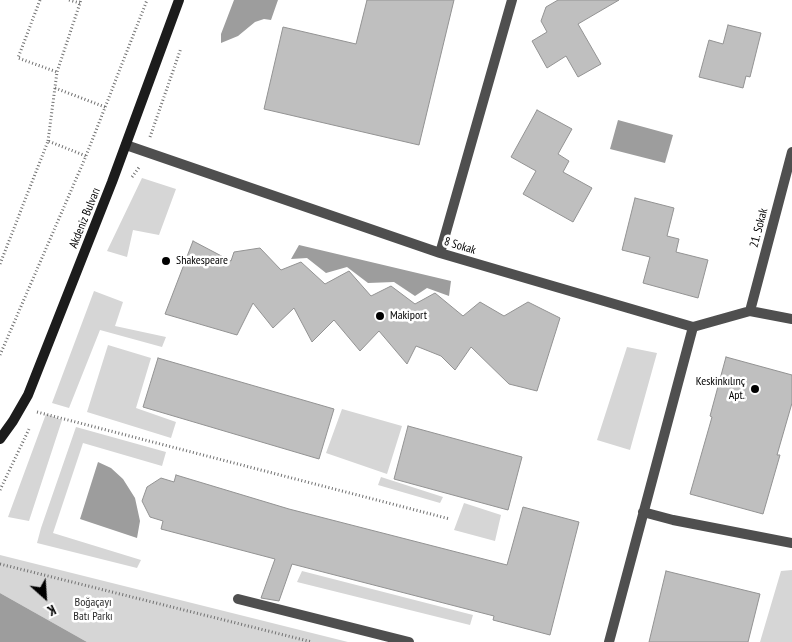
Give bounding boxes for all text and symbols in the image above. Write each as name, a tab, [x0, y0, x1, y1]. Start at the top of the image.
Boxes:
street label: Akdeniz Bulvarı	[66, 186, 104, 250]
street label: 21. Sokak	[747, 207, 771, 249]
street label: 8 Sokak	[442, 234, 478, 258]
place label: Shakespeare	[176, 254, 228, 268]
marker: Shakespeare	[160, 255, 172, 267]
place label: Makiport	[390, 309, 427, 323]
marker: Makiport	[374, 310, 386, 322]
place label: Keskinkılınç Apt.	[696, 375, 745, 403]
marker: Keskinkılınç Apt.	[749, 383, 761, 395]
north arrow	[20, 572, 70, 622]
park label: Boğaçayı Batı Parkı	[73, 596, 113, 624]
text: K	[44, 601, 59, 620]

